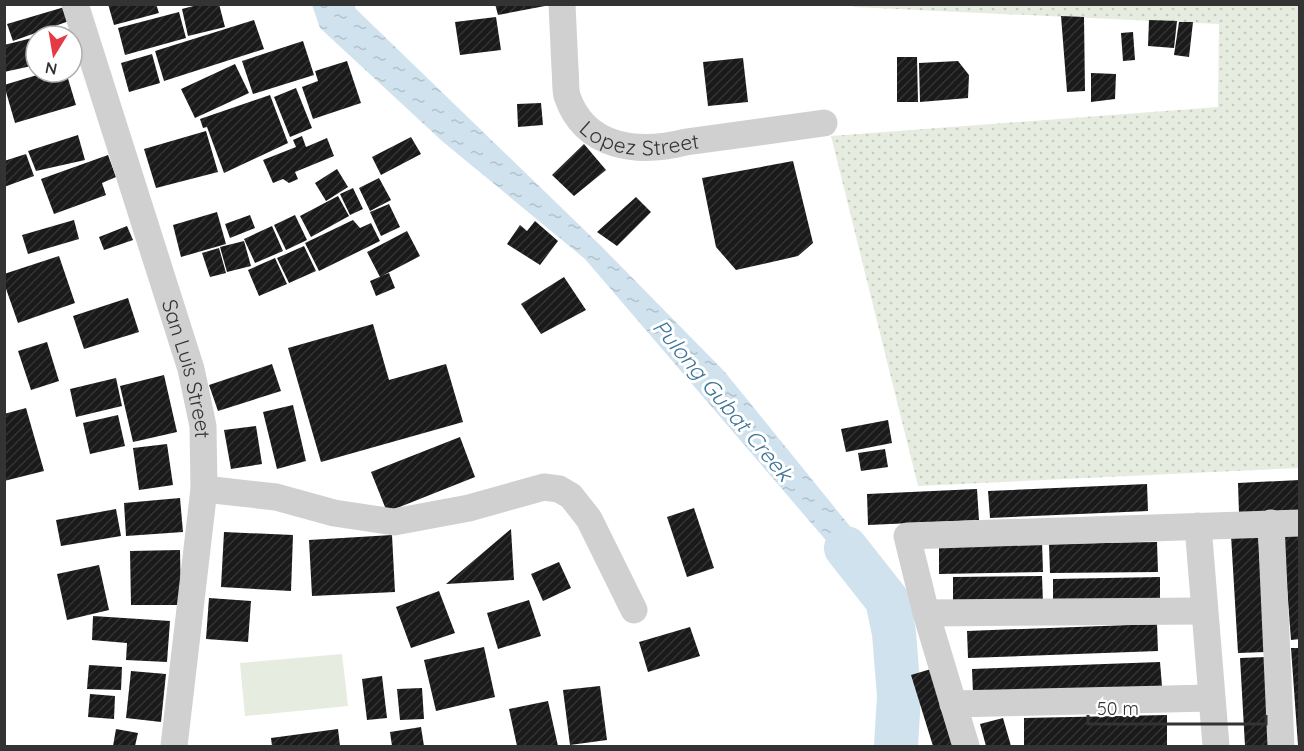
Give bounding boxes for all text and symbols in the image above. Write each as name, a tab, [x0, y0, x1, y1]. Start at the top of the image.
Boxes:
north arrow	[24, 24, 84, 84]
text: N	[43, 58, 59, 80]
street label: Lopez Street	[575, 115, 700, 160]
street label: San Luis Street	[157, 296, 217, 439]
water label: Pulong Gubat Creek	[647, 313, 800, 488]
scale bar	[1088, 688, 1266, 726]
text: 50 m	[1097, 697, 1139, 720]

